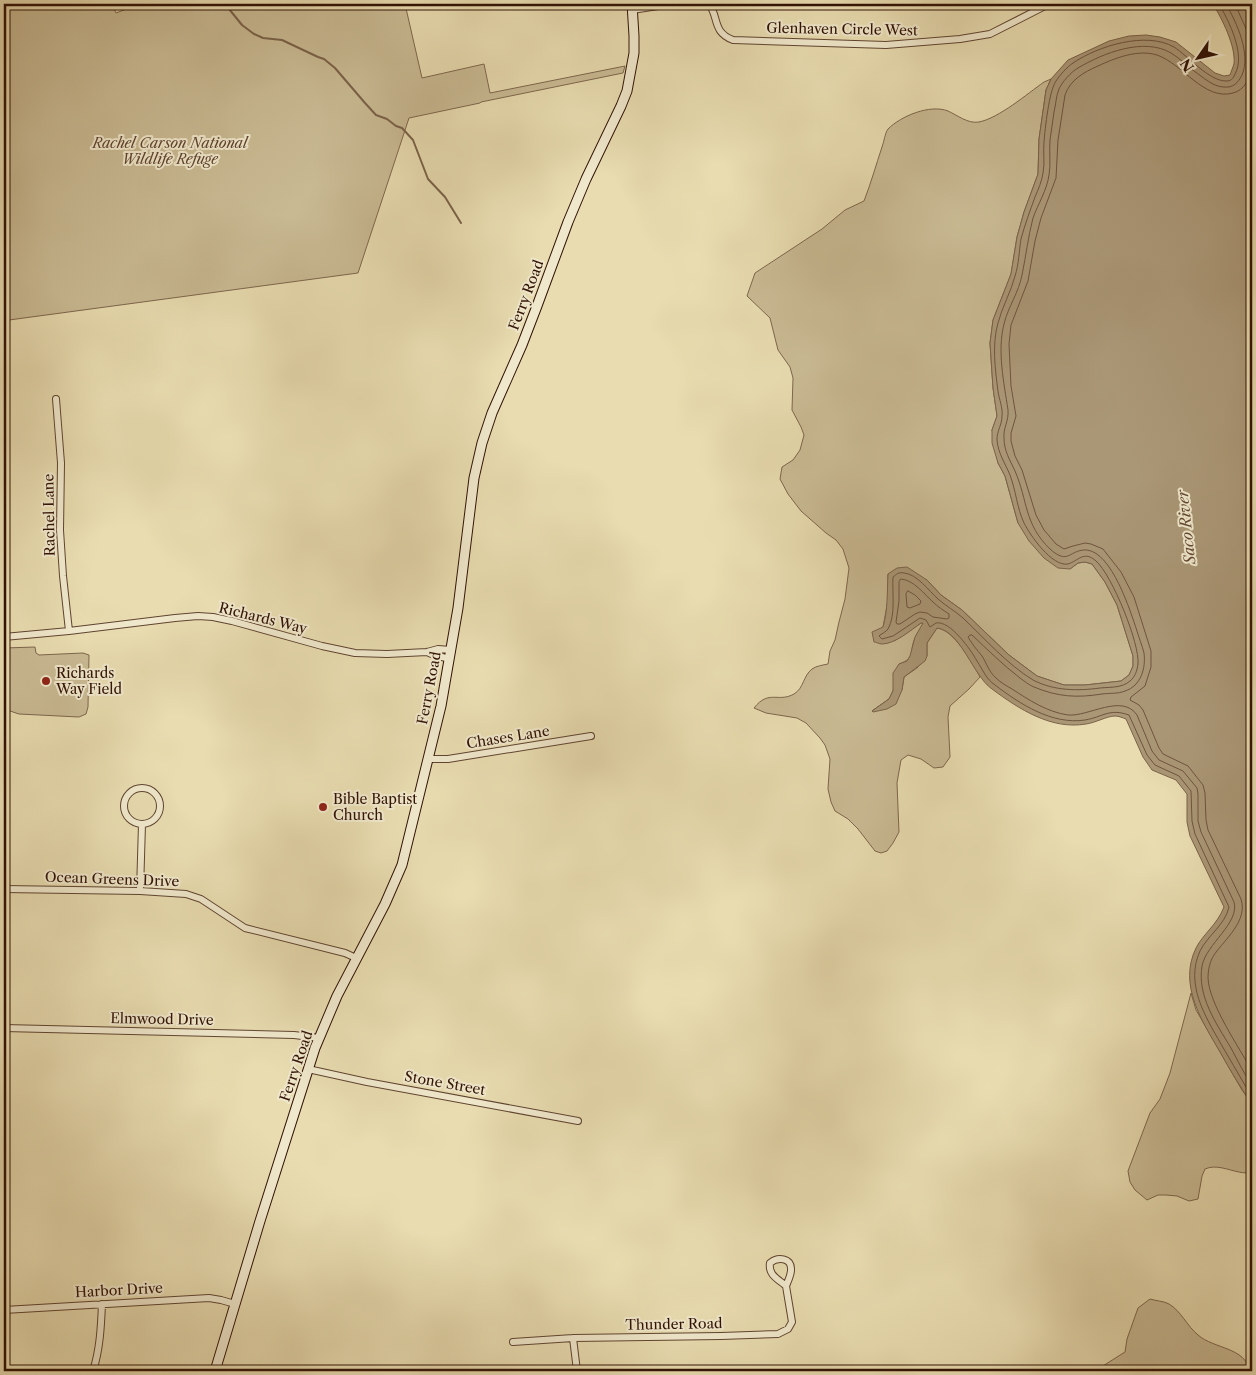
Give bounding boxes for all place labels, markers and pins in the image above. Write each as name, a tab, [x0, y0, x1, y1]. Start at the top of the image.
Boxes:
place label: Richards Way Field	[55, 664, 123, 698]
marker: Richards Way Field	[40, 675, 52, 687]
place label: Bible Baptist Church	[333, 790, 417, 824]
marker: Bible Baptist Church	[317, 801, 329, 813]

